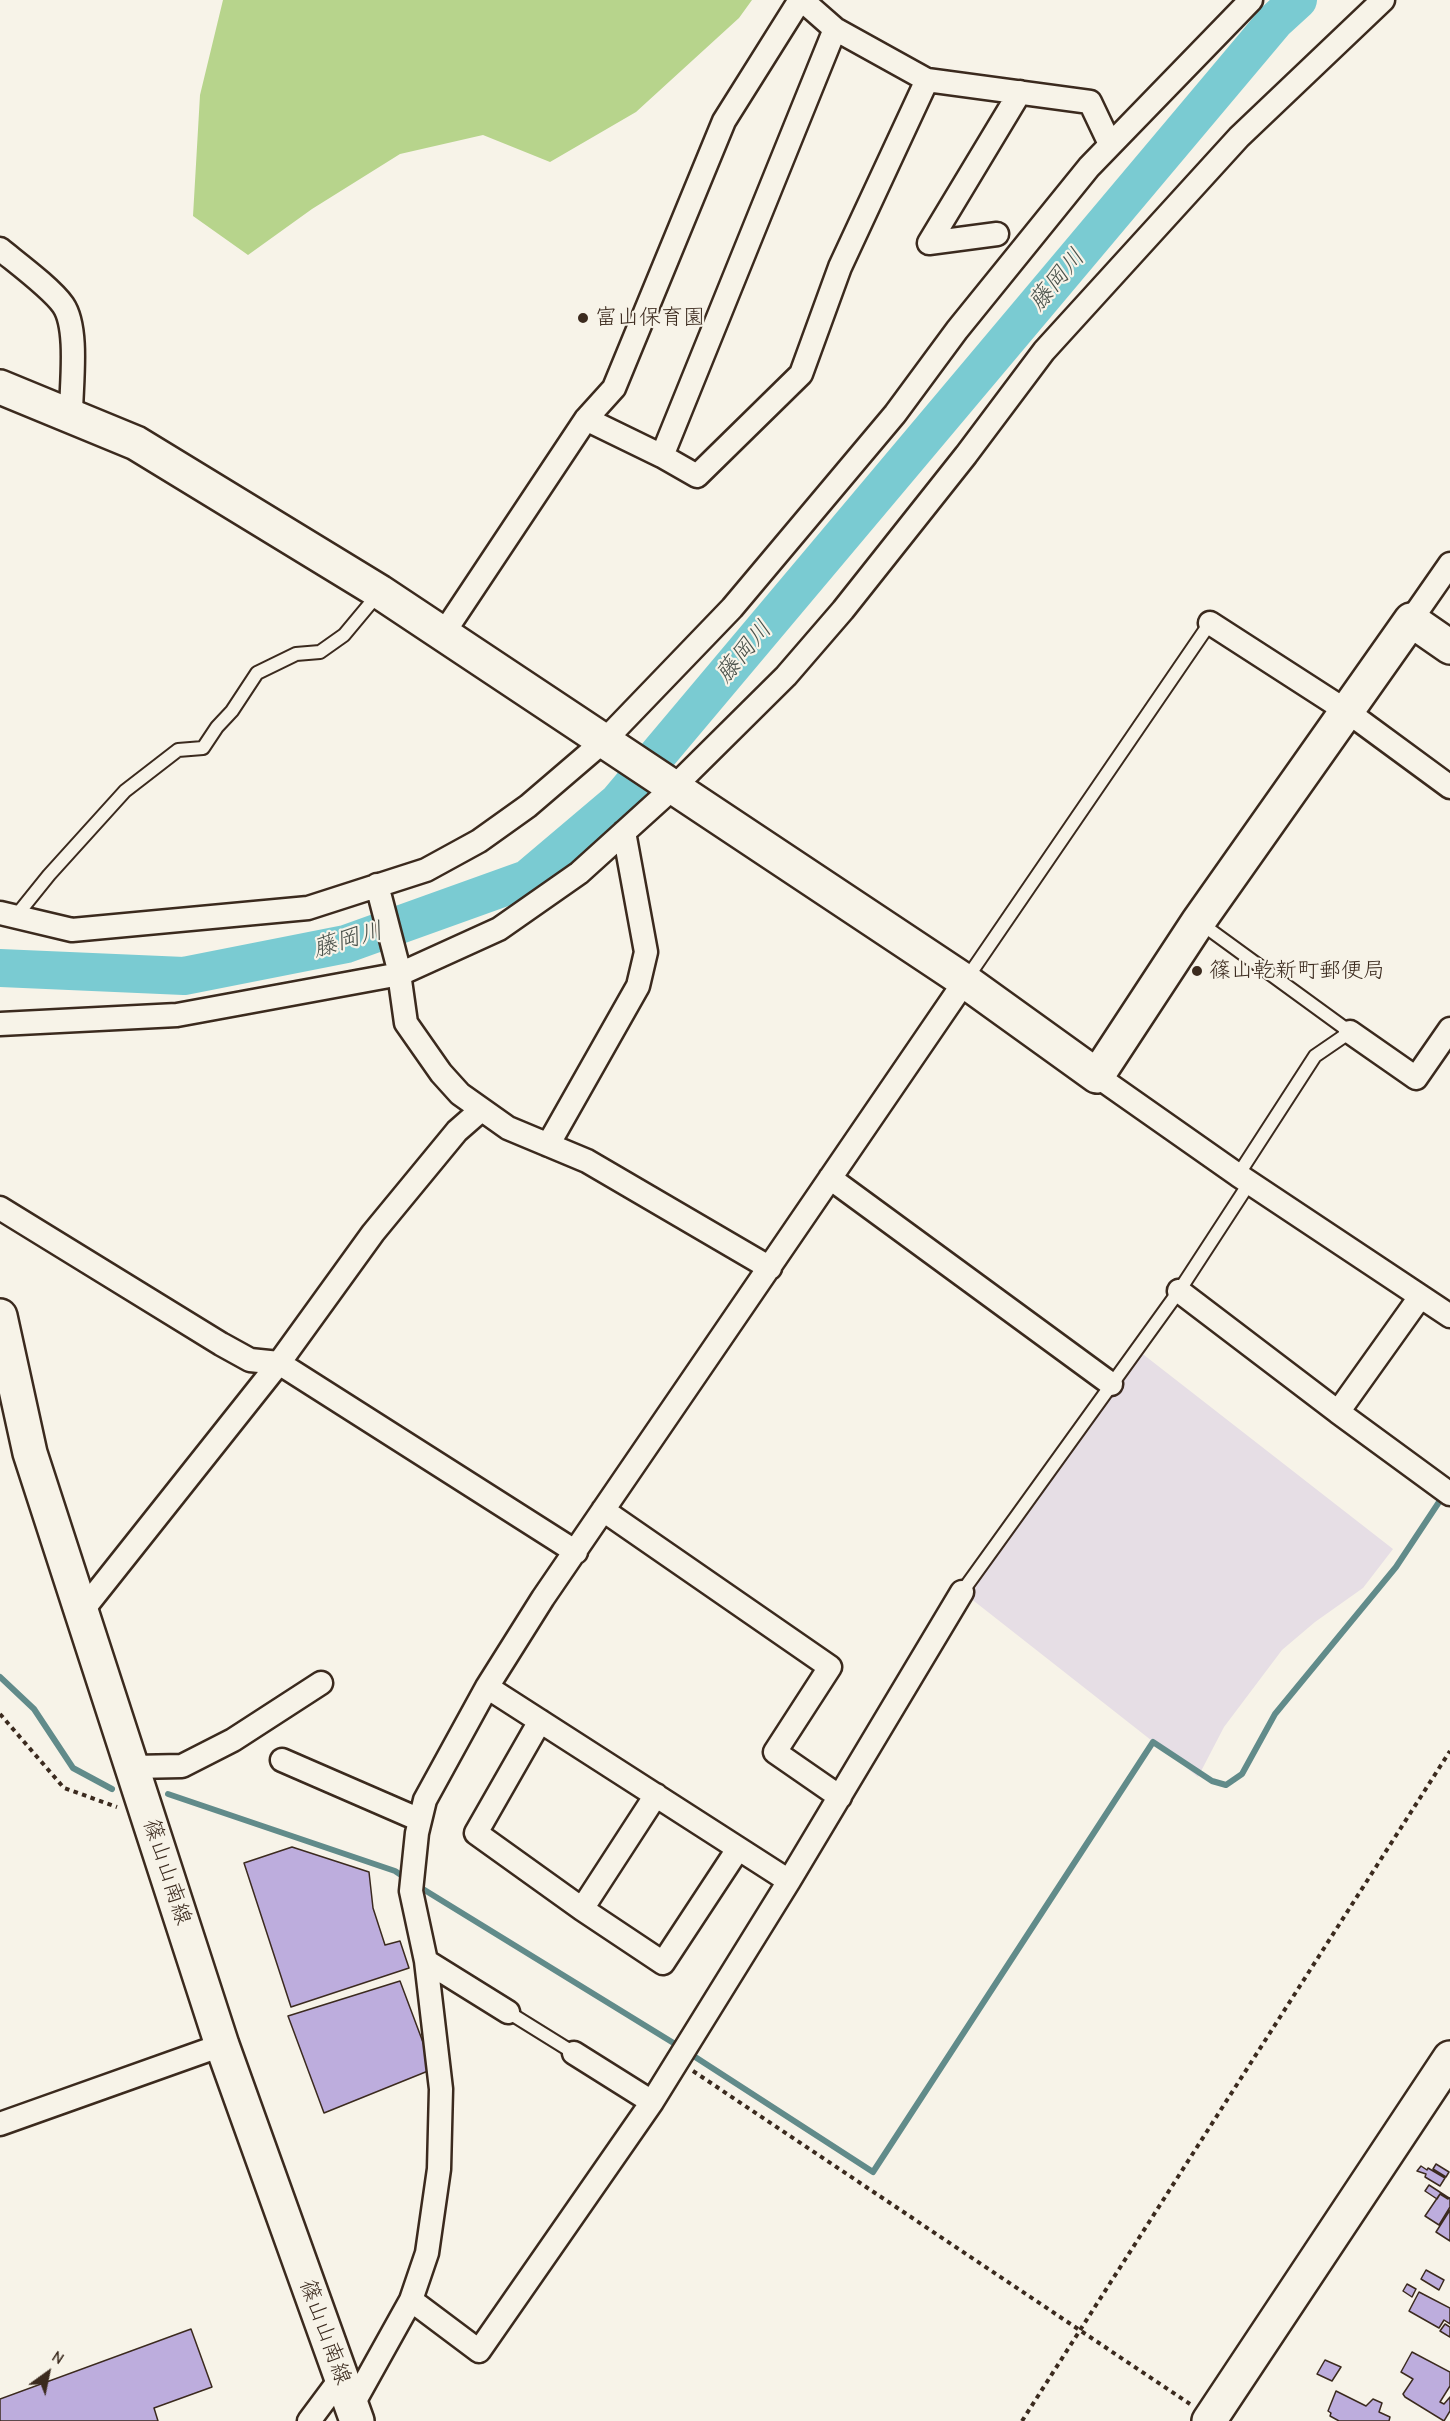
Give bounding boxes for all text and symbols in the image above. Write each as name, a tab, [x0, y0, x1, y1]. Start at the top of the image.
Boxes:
water label: 藤岡川	[1023, 243, 1091, 317]
place label: 富山保育園	[595, 305, 705, 331]
marker: 富山保育園	[576, 311, 590, 325]
water label: 藤岡川	[710, 615, 778, 689]
water label: 藤岡川	[309, 916, 387, 964]
place label: 篠山乾新町郵便局	[1209, 958, 1385, 984]
marker: 篠山乾新町郵便局	[1190, 964, 1204, 978]
street label: 篠山山南線	[137, 1816, 197, 1928]
street label: 篠山山南線	[294, 2276, 356, 2388]
north arrow	[18, 2343, 78, 2403]
text: N	[49, 2348, 67, 2368]

